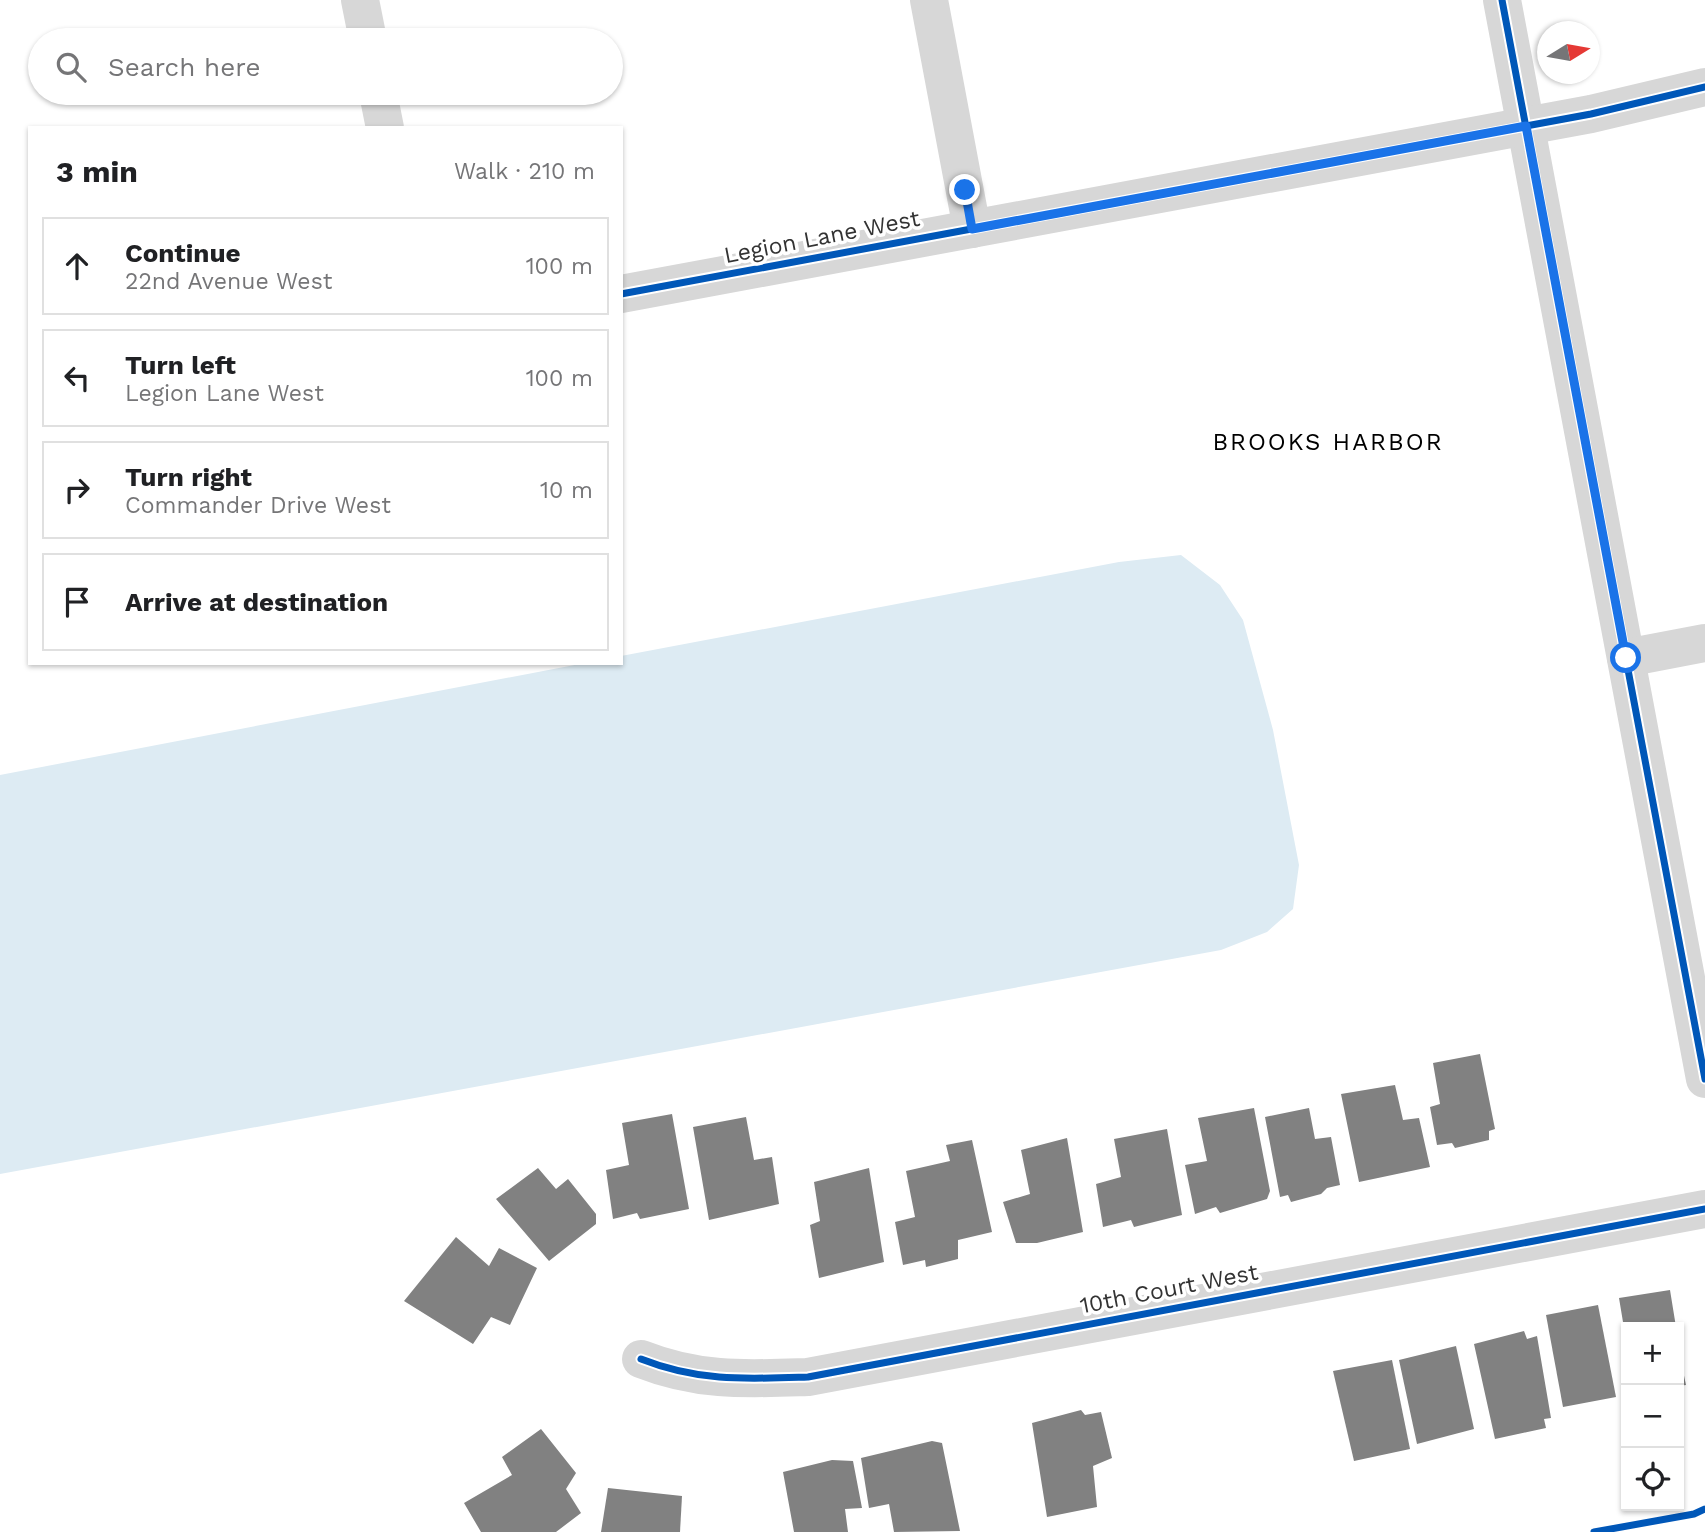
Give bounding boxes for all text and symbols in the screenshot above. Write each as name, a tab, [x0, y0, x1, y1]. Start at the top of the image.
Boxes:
north arrow	[1537, 21, 1600, 84]
search box	[28, 28, 623, 105]
icon: search	[52, 48, 90, 86]
text: Search here	[108, 52, 260, 82]
text: 3 min	[56, 154, 138, 189]
text: Walk · 210 m	[454, 158, 595, 185]
route end	[949, 174, 980, 205]
street label: Legion Lane West	[722, 205, 923, 269]
text: Continue	[125, 238, 241, 268]
icon: ahead	[58, 247, 96, 285]
text: 100 m	[526, 253, 593, 280]
text: 22nd Avenue West	[125, 268, 332, 295]
text: Turn left	[125, 350, 236, 380]
icon: left	[58, 359, 96, 397]
text: 100 m	[526, 365, 593, 392]
text: Legion Lane West	[125, 380, 324, 407]
district label: BROOKS HARBOR	[1212, 428, 1444, 456]
text: Turn right	[125, 462, 252, 492]
icon: right	[58, 471, 96, 509]
text: 10 m	[540, 477, 593, 504]
text: Commander Drive West	[125, 492, 391, 519]
icon: arrive	[58, 583, 96, 621]
text: Arrive at destination	[125, 587, 388, 617]
route start	[1610, 642, 1641, 673]
street label: 10th Court West	[1078, 1258, 1261, 1319]
map controls	[1621, 1322, 1684, 1511]
button: +	[1621, 1322, 1684, 1385]
button: −	[1621, 1385, 1684, 1448]
button: locate	[1621, 1448, 1684, 1511]

